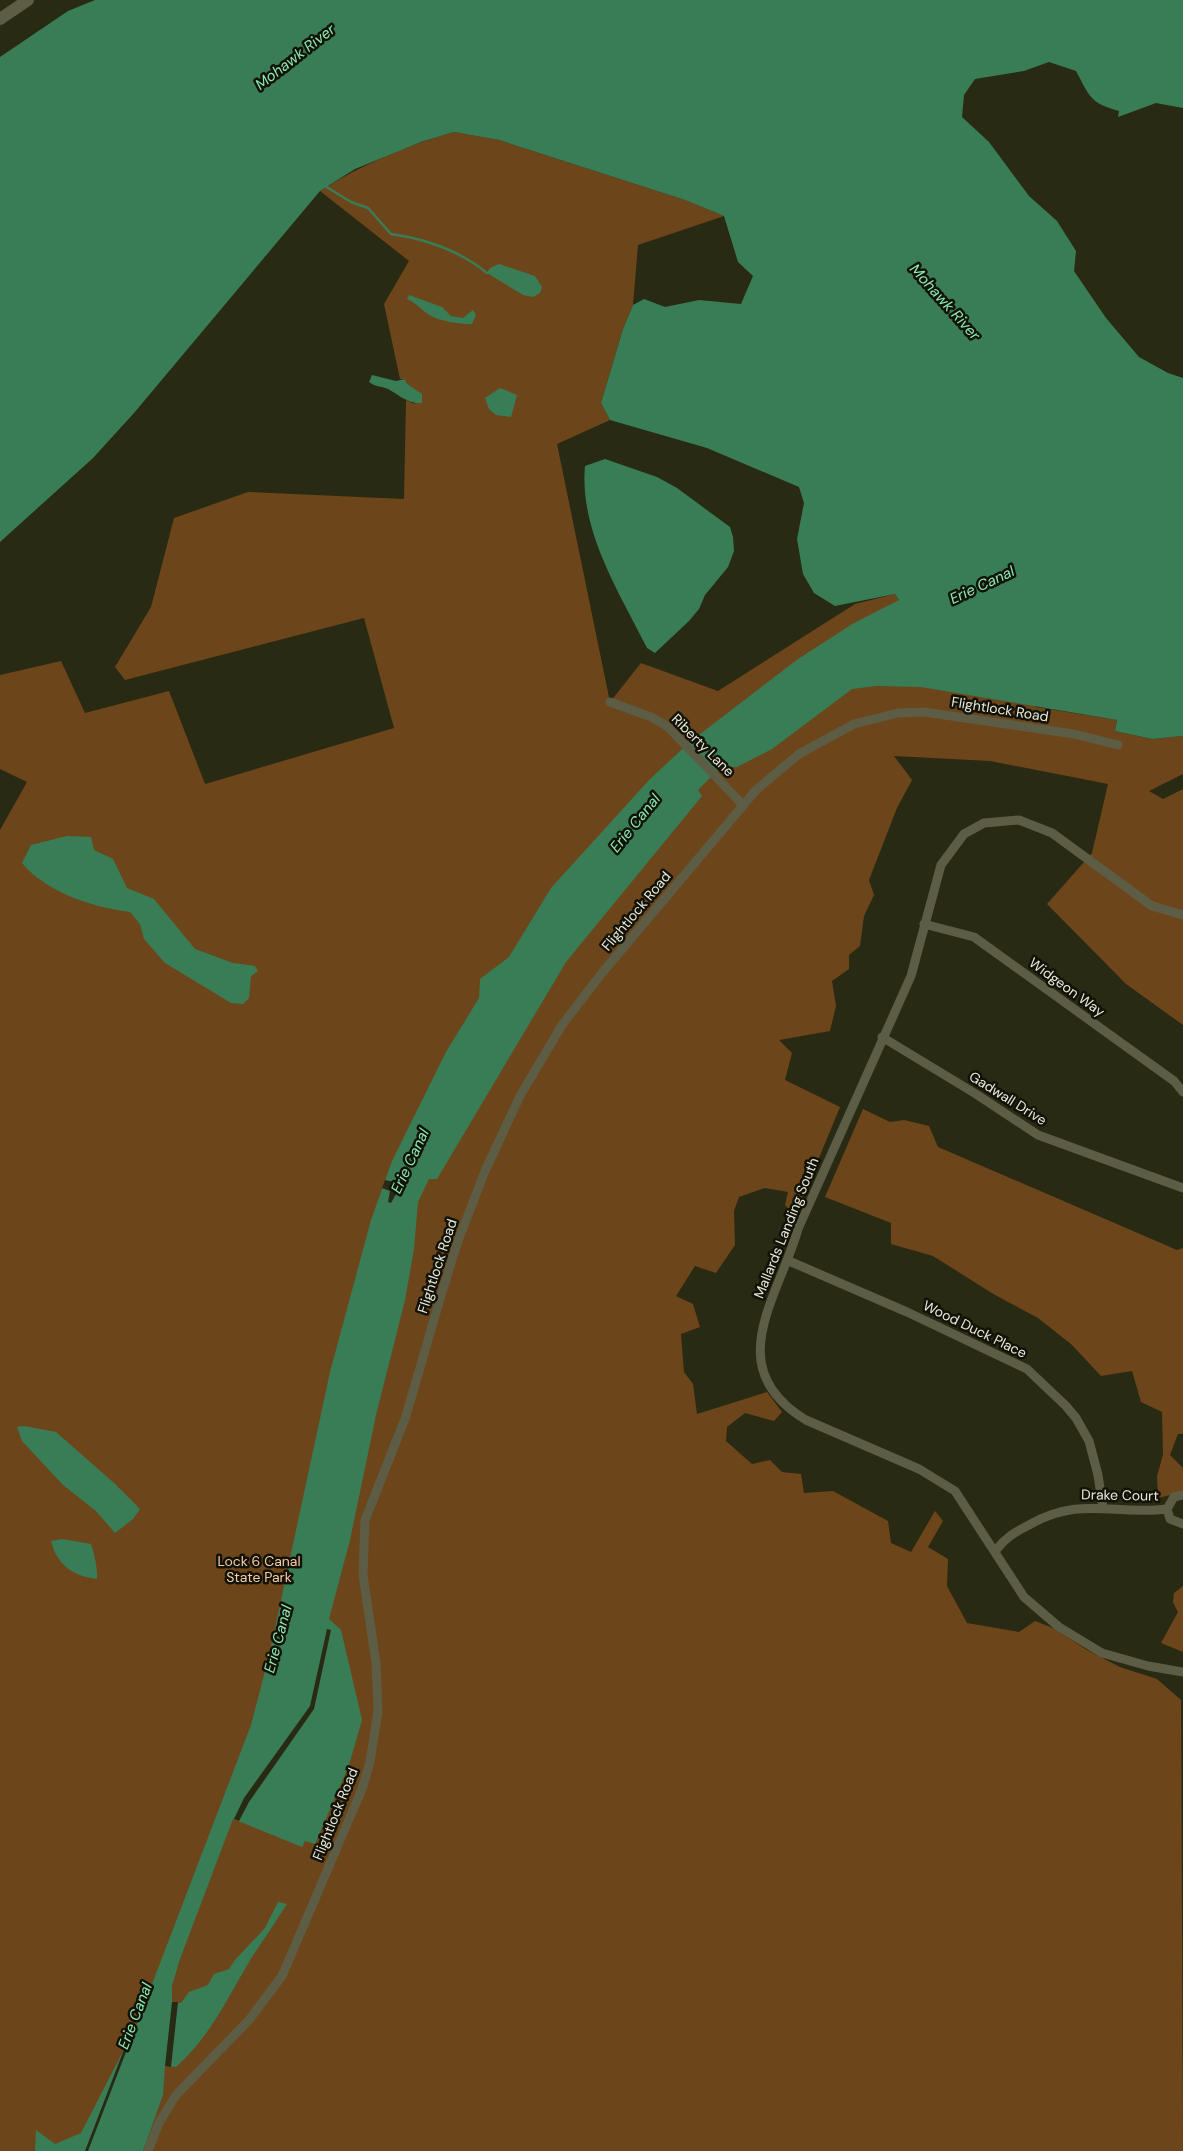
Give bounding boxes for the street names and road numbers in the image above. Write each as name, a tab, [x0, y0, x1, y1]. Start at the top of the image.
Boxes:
street label: Flightlock Road	[950, 692, 1050, 726]
street label: Riberty Lane	[668, 710, 738, 780]
street label: Flightlock Road	[598, 868, 674, 954]
street label: Widgeon Way	[1026, 953, 1109, 1021]
street label: Gadwall Drive	[966, 1067, 1050, 1129]
street label: Mallards Landing South	[749, 1155, 823, 1301]
street label: Flightlock Road	[413, 1217, 461, 1315]
street label: Wood Duck Place	[920, 1296, 1030, 1362]
street label: Drake Court	[1081, 1485, 1159, 1505]
street label: Flightlock Road	[308, 1765, 362, 1863]

